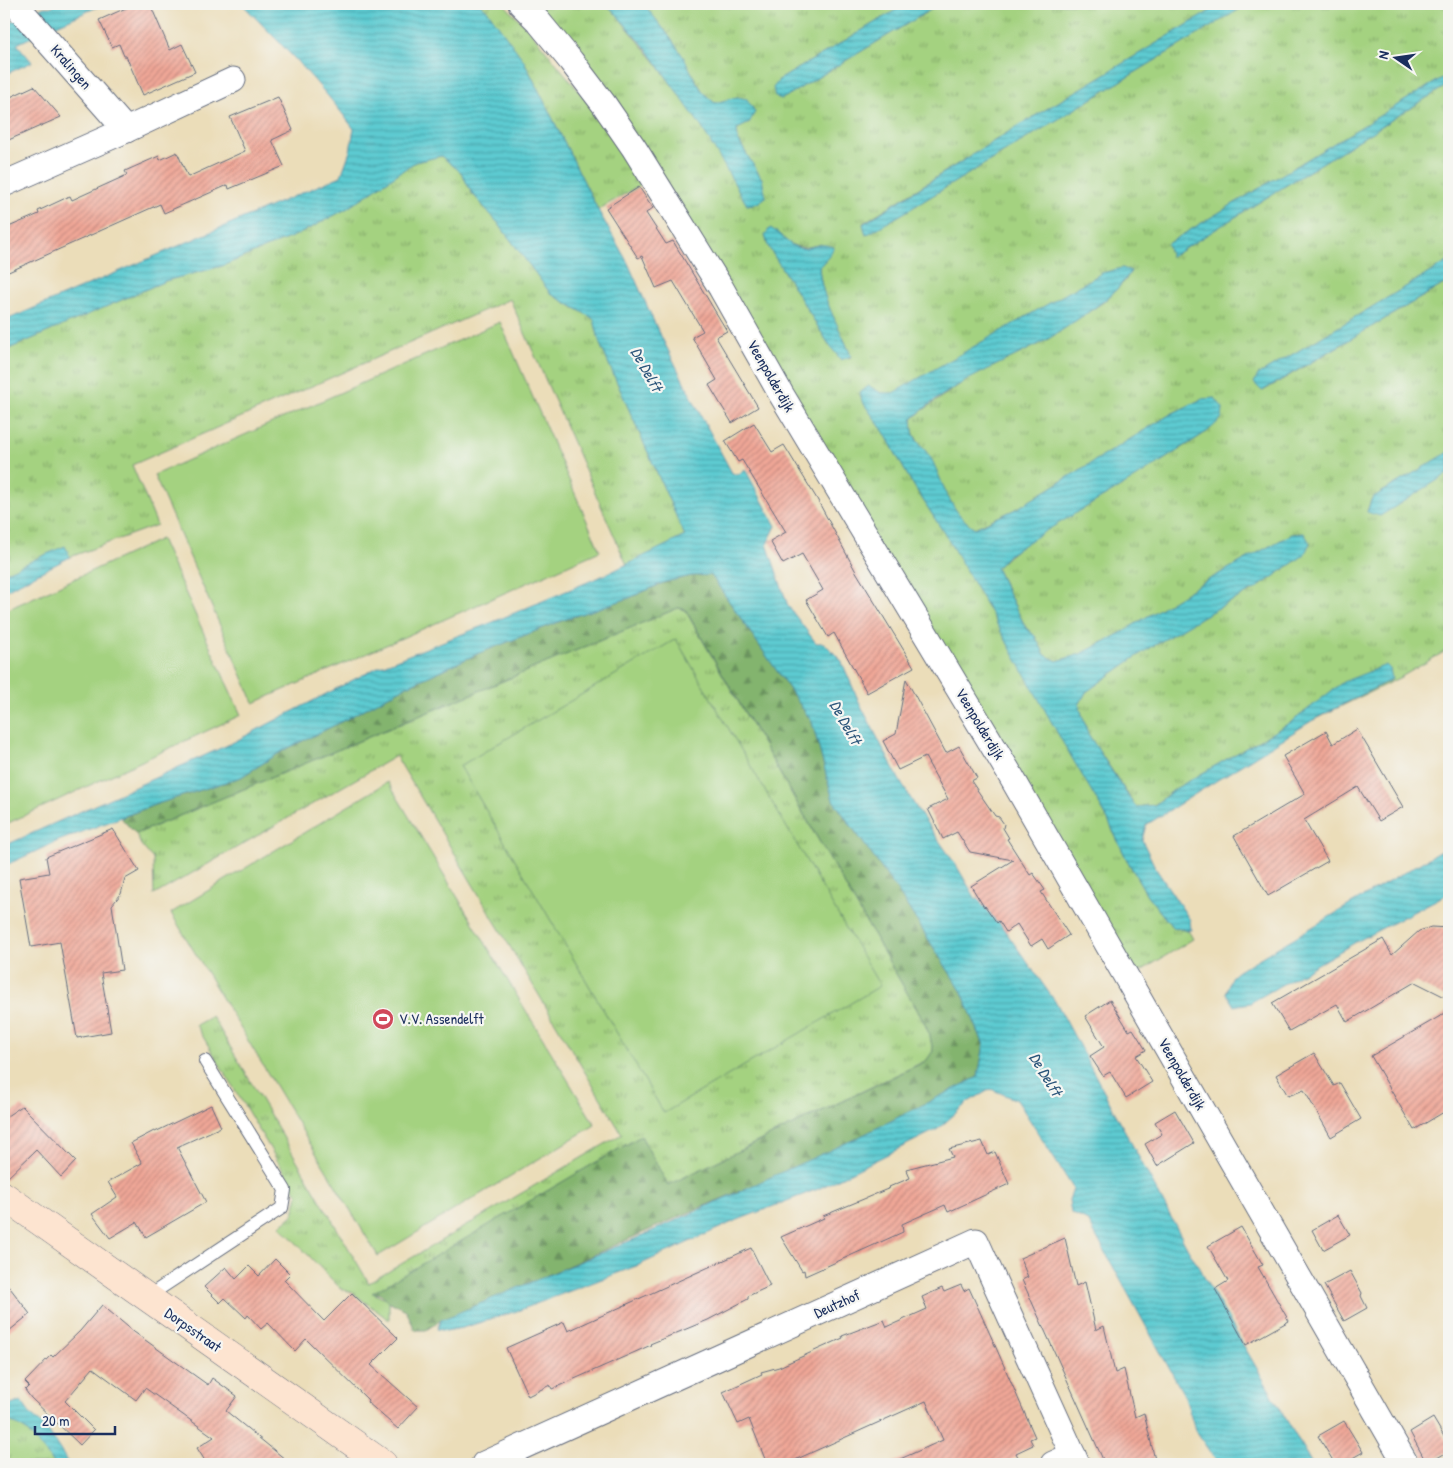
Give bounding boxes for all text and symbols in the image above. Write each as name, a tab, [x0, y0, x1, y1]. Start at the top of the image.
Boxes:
north arrow	[1370, 32, 1420, 82]
street label: Kralingen	[46, 40, 97, 94]
text: N	[1373, 49, 1393, 61]
street label: Veenpolderdijk	[742, 336, 801, 416]
water label: De Delft	[626, 343, 669, 397]
street label: Veenpolderdijk	[951, 684, 1010, 764]
water label: De Delft	[825, 696, 868, 750]
sports icon: V.V. Assendelft	[371, 1007, 395, 1031]
place label: V.V. Assendelft	[399, 1008, 485, 1029]
street label: Veenpolderdijk	[1153, 1034, 1212, 1114]
water label: De Delft	[1024, 1048, 1069, 1102]
street label: Deutzhof	[810, 1284, 864, 1323]
street label: Dorpsstraat	[161, 1302, 227, 1357]
scale bar	[35, 1403, 115, 1435]
text: 20 m	[42, 1410, 69, 1431]

